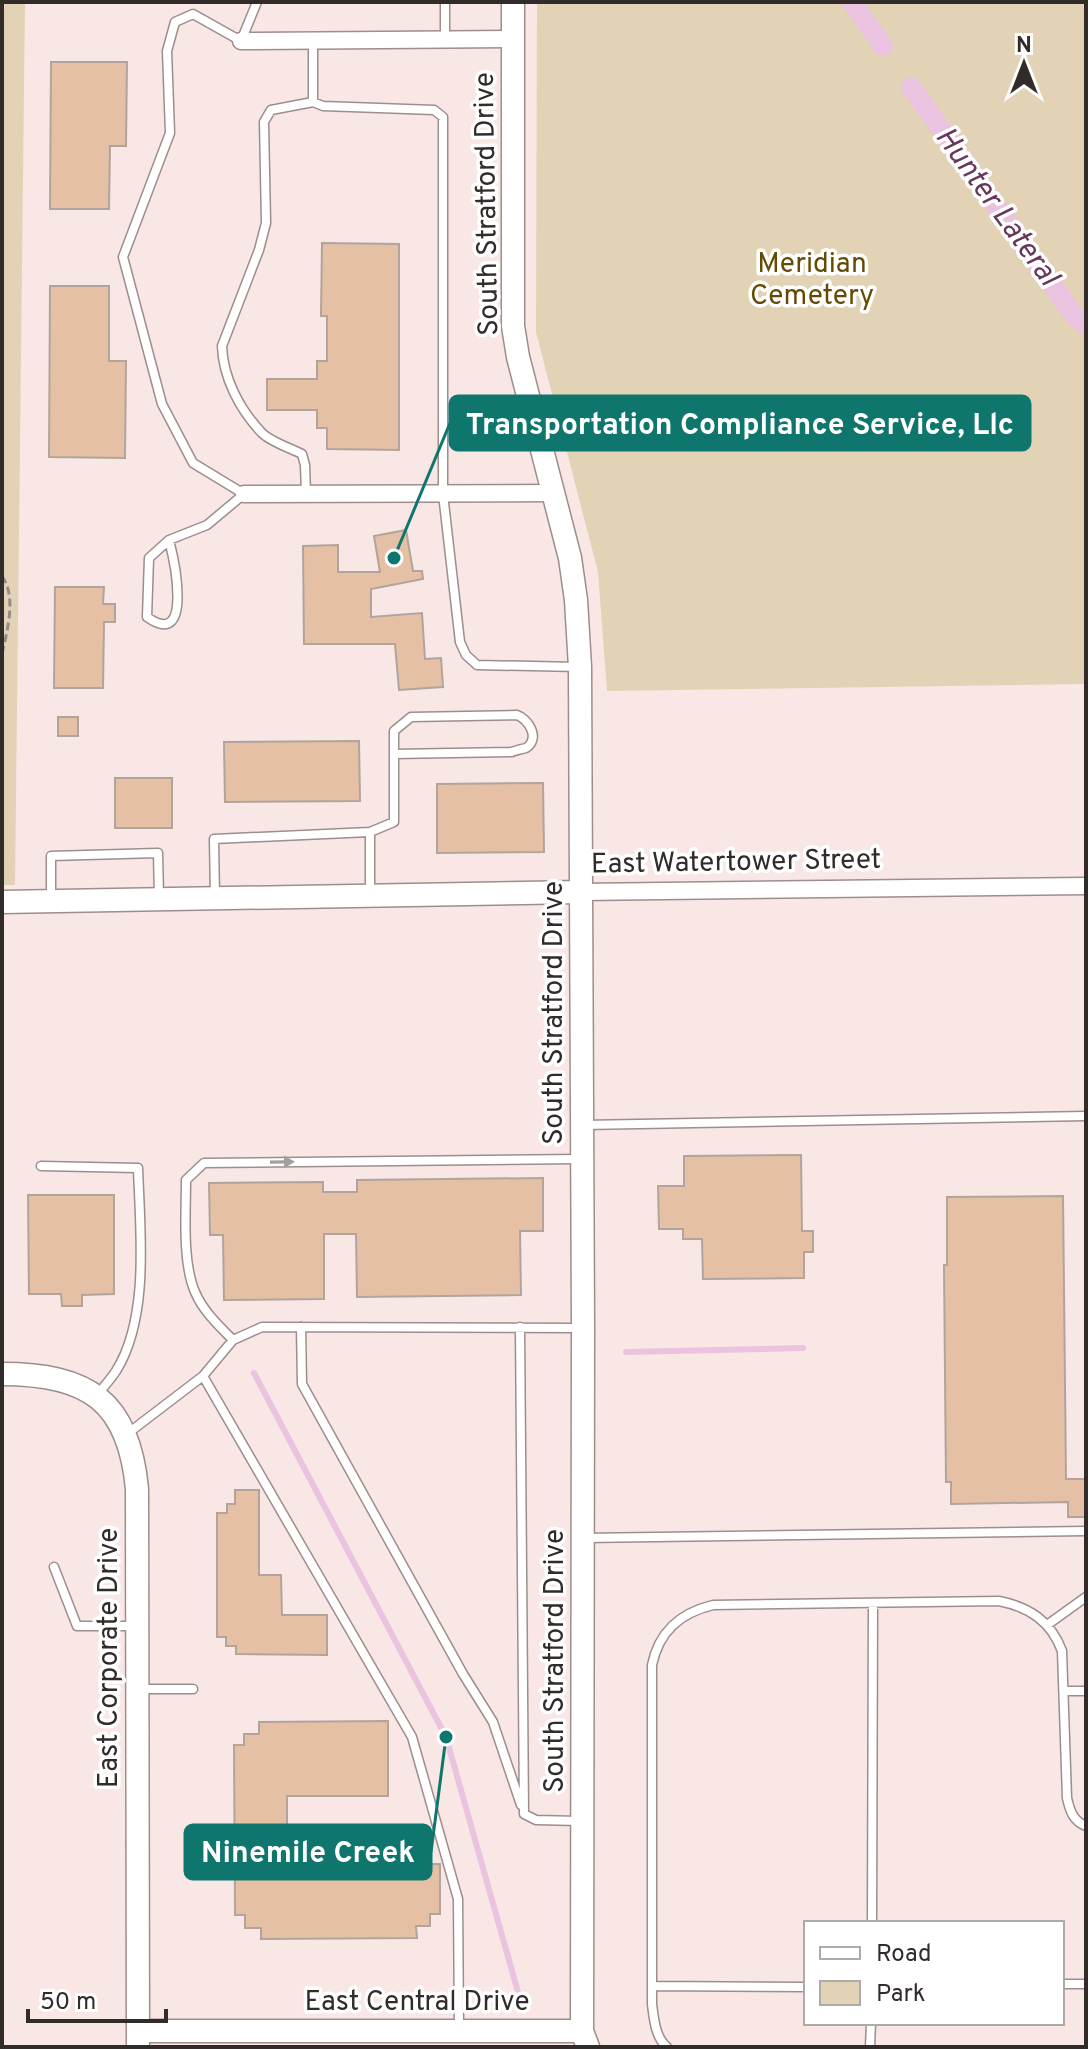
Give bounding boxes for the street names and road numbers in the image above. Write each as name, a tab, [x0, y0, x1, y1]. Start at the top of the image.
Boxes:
street label: South Stratford Drive	[468, 72, 508, 336]
street label: East Watertower Street	[591, 842, 881, 884]
street label: South Stratford Drive	[537, 881, 573, 1145]
street label: East Corporate Drive	[92, 1528, 128, 1788]
street label: South Stratford Drive	[538, 1529, 574, 1793]
street label: East Central Drive	[304, 1985, 530, 2021]

